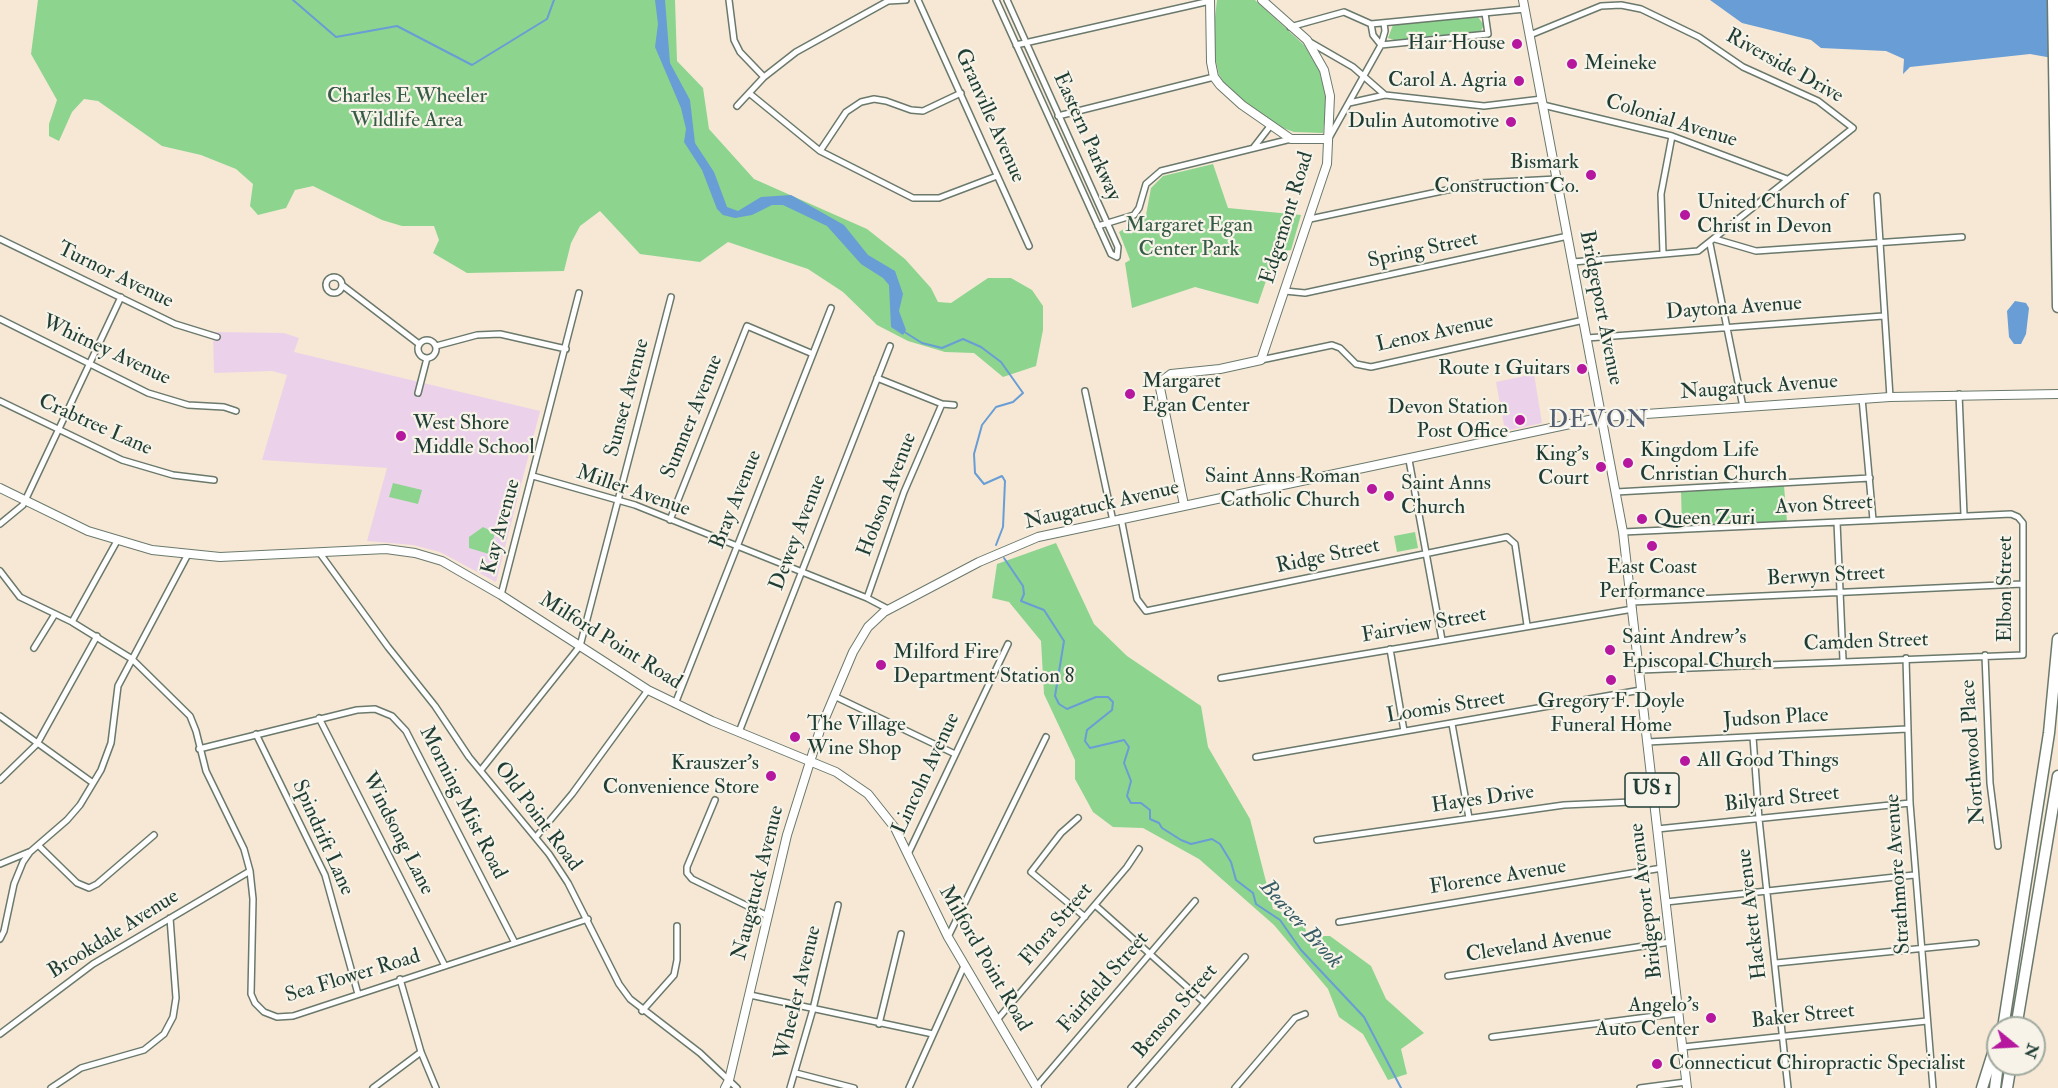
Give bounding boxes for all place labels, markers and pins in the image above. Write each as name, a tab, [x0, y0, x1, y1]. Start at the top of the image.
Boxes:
place label: Hair House	[1407, 31, 1505, 57]
marker: Hair House	[1510, 37, 1524, 51]
place label: Meineke	[1584, 51, 1656, 77]
marker: Meineke	[1565, 57, 1579, 71]
place label: Carol A. Agria	[1388, 68, 1507, 94]
marker: Carol A. Agria	[1512, 74, 1526, 88]
place label: Dulin Automotive	[1348, 109, 1499, 135]
marker: Dulin Automotive	[1504, 115, 1518, 129]
place label: Bismark Construction Co.	[1434, 150, 1579, 200]
marker: Bismark Construction Co.	[1584, 168, 1598, 182]
place label: United Church of Christ in Devon	[1697, 190, 1846, 240]
marker: United Church of Christ in Devon	[1678, 208, 1692, 222]
place label: Route 1 Guitars	[1438, 356, 1570, 382]
marker: Route 1 Guitars	[1575, 362, 1589, 376]
place label: Margaret Egan Center	[1142, 369, 1250, 419]
marker: Margaret Egan Center	[1123, 387, 1137, 401]
place label: Devon Station Post Office	[1388, 395, 1508, 445]
place label: West Shore Middle School	[413, 411, 535, 461]
marker: Devon Station Post Office	[1513, 413, 1527, 427]
marker: West Shore Middle School	[394, 429, 408, 443]
place label: Kingdom Life Cnristian Church	[1640, 438, 1787, 488]
place label: King's Court	[1535, 442, 1589, 492]
marker: Kingdom Life Cnristian Church	[1621, 456, 1635, 470]
marker: King's Court	[1594, 460, 1608, 474]
place label: Saint Anns Roman Catholic Church	[1205, 464, 1360, 514]
place label: Saint Anns Church	[1401, 471, 1491, 521]
marker: Saint Anns Roman Catholic Church	[1365, 482, 1379, 496]
marker: Saint Anns Church	[1382, 489, 1396, 503]
place label: Queen Zuri	[1654, 506, 1755, 532]
marker: Queen Zuri	[1635, 512, 1649, 526]
marker: East Coast Performance	[1645, 539, 1659, 553]
place label: East Coast Performance	[1599, 555, 1705, 605]
place label: Saint Andrew's Episcopal Church	[1622, 625, 1772, 675]
place label: Milford Fire Department Station 8	[893, 640, 1074, 690]
marker: Saint Andrew's Episcopal Church	[1603, 643, 1617, 657]
marker: Milford Fire Department Station 8	[874, 658, 888, 672]
marker: Gregory F. Doyle Funeral Home	[1604, 673, 1618, 687]
place label: Gregory F. Doyle Funeral Home	[1538, 689, 1684, 739]
place label: The Village Wine Shop	[807, 712, 906, 762]
marker: The Village Wine Shop	[788, 730, 802, 744]
place label: All Good Things	[1697, 748, 1839, 774]
place label: Krauszer's Convenience Store	[603, 751, 759, 801]
marker: All Good Things	[1678, 754, 1692, 768]
marker: Krauszer's Convenience Store	[764, 769, 778, 783]
place label: Angelo's Auto Center	[1595, 993, 1699, 1043]
marker: Angelo's Auto Center	[1704, 1011, 1718, 1025]
place label: Connecticut Chiropractic Specialist	[1669, 1051, 1965, 1077]
marker: Connecticut Chiropractic Specialist	[1650, 1057, 1664, 1071]

